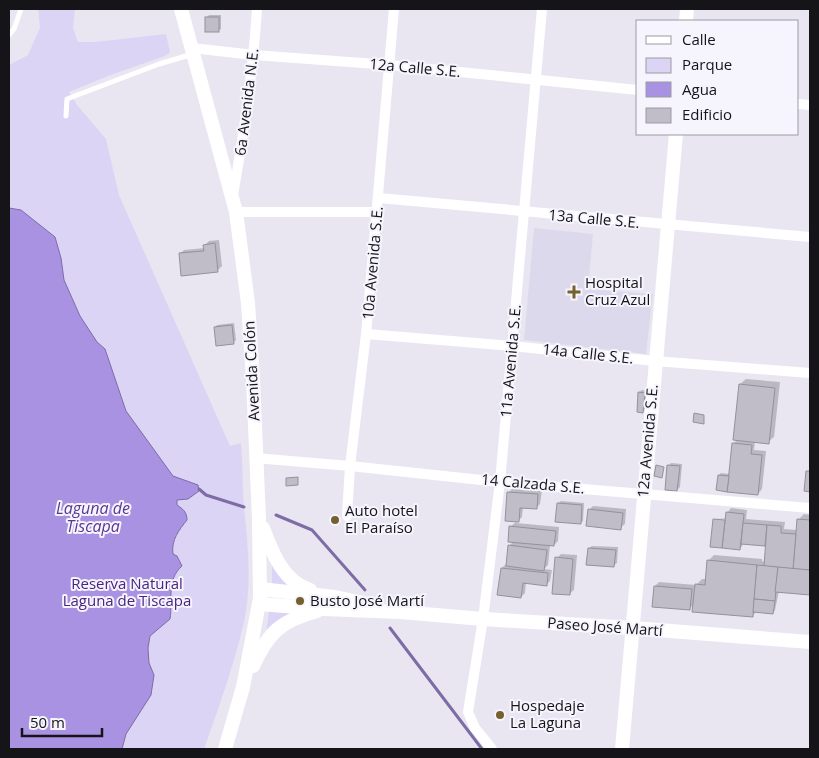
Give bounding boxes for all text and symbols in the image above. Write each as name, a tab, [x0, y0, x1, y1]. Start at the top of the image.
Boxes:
legend	[636, 20, 799, 135]
text: Calle	[682, 29, 716, 49]
street label: 6a Avenida N.E.	[229, 47, 263, 157]
street label: 12a Calle S.E.	[369, 53, 462, 81]
text: Parque	[682, 54, 732, 74]
text: Agua	[682, 79, 717, 99]
text: Edificio	[682, 104, 732, 124]
street label: 13a Calle S.E.	[548, 204, 641, 232]
street label: 10a Avenida S.E.	[357, 205, 387, 320]
place label: Hospital Cruz Azul	[585, 272, 650, 309]
marker: Hospital Cruz Azul	[567, 285, 581, 299]
street label: 11a Avenida S.E.	[495, 303, 525, 418]
street label: Avenida Colón	[238, 320, 264, 422]
street label: 14a Calle S.E.	[542, 338, 635, 368]
street label: 12a Avenida S.E.	[632, 383, 662, 498]
street label: 14 Calzada S.E.	[480, 469, 586, 497]
water label: Laguna de Tiscapa	[56, 497, 130, 537]
place label: Auto hotel El Paraíso	[345, 500, 418, 537]
marker: Auto hotel El Paraíso	[329, 514, 341, 526]
park label: Reserva Natural Laguna de Tiscapa	[63, 573, 191, 610]
place label: Busto José Martí	[310, 590, 425, 610]
marker: Busto José Martí	[294, 595, 306, 607]
street label: Paseo José Martí	[547, 612, 665, 640]
place label: Hospedaje La Laguna	[510, 695, 585, 732]
scale bar	[22, 706, 102, 738]
marker: Hospedaje La Laguna	[494, 709, 506, 721]
text: 50 m	[30, 712, 65, 732]

